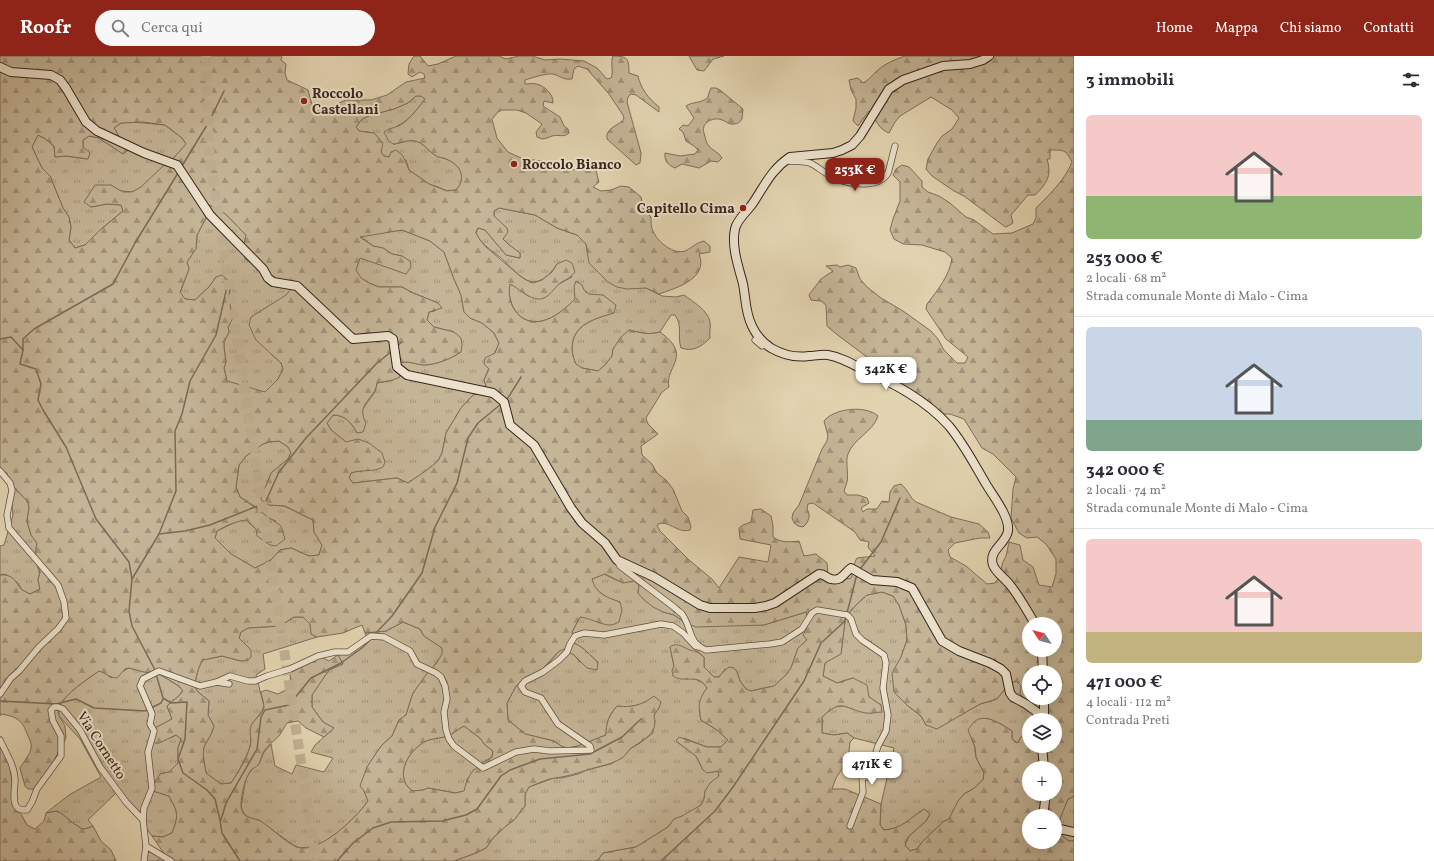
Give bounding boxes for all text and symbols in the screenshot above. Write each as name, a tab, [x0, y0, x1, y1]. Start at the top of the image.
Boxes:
search box	[95, 10, 375, 46]
text: Roofr	[20, 15, 71, 41]
icon: search	[109, 17, 131, 39]
text: Cerca qui	[141, 18, 203, 39]
text: Home	[1156, 19, 1193, 38]
text: Mappa	[1215, 19, 1258, 38]
text: Chi siamo	[1280, 19, 1341, 38]
text: Contatti	[1363, 19, 1414, 38]
text: 3 immobili	[1086, 69, 1174, 92]
icon: filters	[1400, 69, 1422, 91]
place label: Roccolo Castellani	[312, 85, 379, 120]
marker: Roccolo Castellani	[299, 96, 309, 106]
icon: home	[1218, 141, 1290, 213]
place label: Roccolo Bianco	[522, 156, 622, 175]
pin: 253K €	[822, 158, 888, 192]
marker: Roccolo Bianco	[509, 159, 519, 169]
text: 253K €	[834, 162, 876, 180]
place label: Capitello Cima	[637, 200, 735, 219]
marker: Capitello Cima	[738, 203, 748, 213]
text: 253 000 €	[1086, 247, 1163, 270]
text: 2 locali · 68 m²	[1086, 270, 1166, 288]
text: Strada comunale Monte di Malo - Cima	[1086, 288, 1308, 306]
icon: home	[1218, 353, 1290, 425]
pin: 342K €	[853, 357, 919, 391]
text: 342K €	[865, 361, 907, 379]
text: 342 000 €	[1086, 459, 1165, 482]
text: 2 locali · 74 m²	[1086, 482, 1166, 500]
text: Strada comunale Monte di Malo - Cima	[1086, 500, 1308, 518]
icon: home	[1218, 565, 1290, 637]
north arrow	[1022, 617, 1062, 657]
map controls	[1022, 617, 1062, 849]
button: locate	[1022, 665, 1062, 705]
text: 471 000 €	[1086, 671, 1162, 694]
text: 4 locali · 112 m²	[1086, 694, 1171, 712]
street label: Via Cornetto	[72, 708, 130, 783]
text: Contrada Preti	[1086, 712, 1170, 730]
button: layers	[1022, 713, 1062, 753]
pin: 471K €	[839, 752, 905, 786]
text: 471K €	[852, 756, 892, 774]
button: +	[1022, 761, 1062, 801]
button: −	[1022, 809, 1062, 849]

